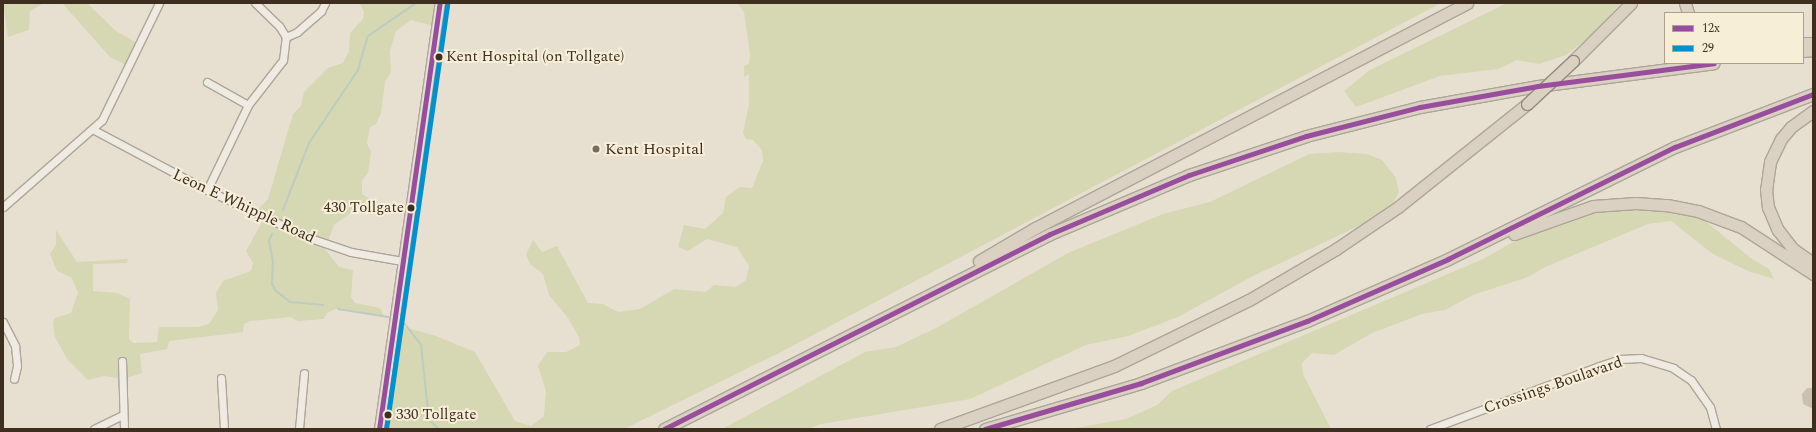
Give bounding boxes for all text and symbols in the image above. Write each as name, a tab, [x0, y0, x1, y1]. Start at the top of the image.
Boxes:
legend	[1664, 12, 1804, 64]
text: 12x	[1702, 19, 1720, 38]
text: 29	[1702, 39, 1714, 58]
place label: Kent Hospital (on Tollgate)	[446, 48, 624, 66]
marker: Kent Hospital (on Tollgate)	[434, 52, 444, 62]
place label: Kent Hospital	[605, 139, 704, 159]
marker: Kent Hospital	[590, 143, 602, 155]
street label: Leon E Whipple Road	[170, 165, 318, 247]
place label: 430 Tollgate	[324, 199, 404, 217]
marker: 430 Tollgate	[406, 203, 416, 213]
street label: Crossings Boulavard	[1481, 352, 1625, 418]
place label: 330 Tollgate	[396, 406, 476, 424]
marker: 330 Tollgate	[383, 410, 393, 420]

